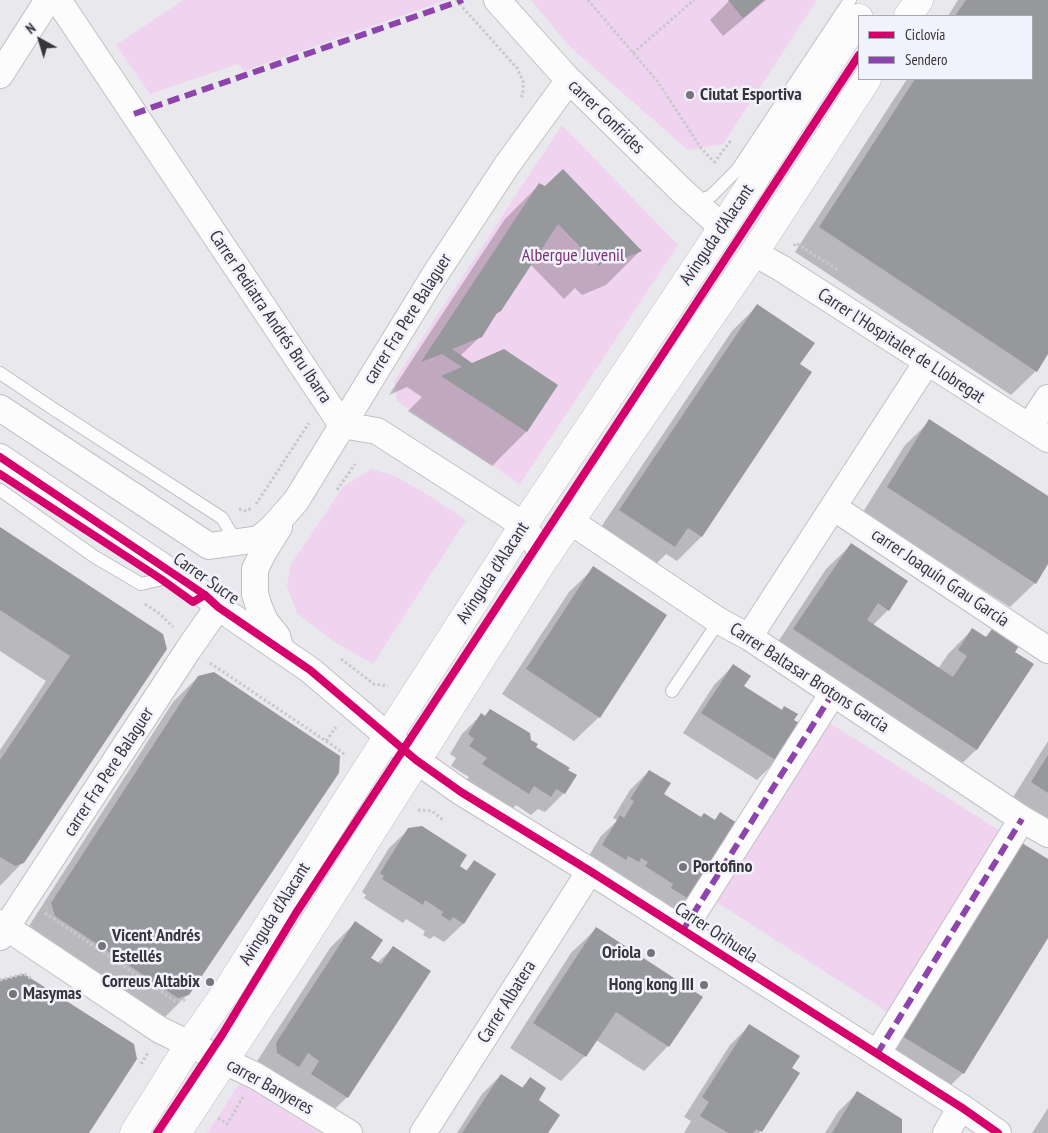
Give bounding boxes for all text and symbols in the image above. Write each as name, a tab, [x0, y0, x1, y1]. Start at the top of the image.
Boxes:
north arrow	[15, 15, 65, 65]
legend	[858, 15, 1033, 80]
text: N	[22, 19, 39, 38]
text: Ciclovía	[905, 25, 945, 44]
text: Sendero	[905, 50, 947, 69]
street label: carrer Confrides	[563, 75, 649, 159]
place label: Ciutat Esportiva	[700, 84, 802, 106]
marker: Ciutat Esportiva	[684, 89, 696, 101]
street label: Avinguda d'Alacant	[675, 181, 759, 289]
street label: Carrer Pediatra Andrés Bru Ibarra	[204, 226, 336, 408]
park label: Albergue Juvenil	[522, 245, 624, 267]
street label: carrer Fra Pere Balaguer	[359, 250, 457, 388]
street label: Carrer l'Hospitalet de Llobregat	[813, 284, 989, 408]
street label: Avinguda d'Alacant	[452, 518, 534, 628]
street label: carrer Joaquín Grau García	[867, 524, 1013, 632]
street label: Carrer Sucre	[169, 548, 243, 610]
street label: Carrer Baltasar Brotons Garcia	[725, 618, 893, 738]
street label: carrer Fra Pere Balaguer	[59, 704, 159, 840]
place label: Portofino	[693, 856, 752, 878]
street label: Avinguda d'Alacant	[235, 859, 315, 969]
marker: Portofino	[677, 861, 689, 873]
street label: Carrer Orihuela	[670, 898, 762, 968]
place label: Vicent Andrés Estellés	[112, 925, 200, 968]
marker: Vicent Andrés Estellés	[96, 940, 108, 952]
place label: Oriola	[602, 942, 641, 964]
marker: Oriola	[645, 947, 657, 959]
street label: Carrer Albatera	[473, 957, 541, 1047]
place label: Correus Altabix	[102, 971, 200, 993]
place label: Hong kong III	[609, 974, 694, 996]
marker: Correus Altabix	[204, 976, 216, 988]
marker: Hong kong III	[698, 979, 710, 991]
place label: Masymas	[23, 983, 82, 1005]
marker: Masymas	[7, 988, 19, 1000]
street label: carrer Banyeres	[223, 1054, 317, 1120]

